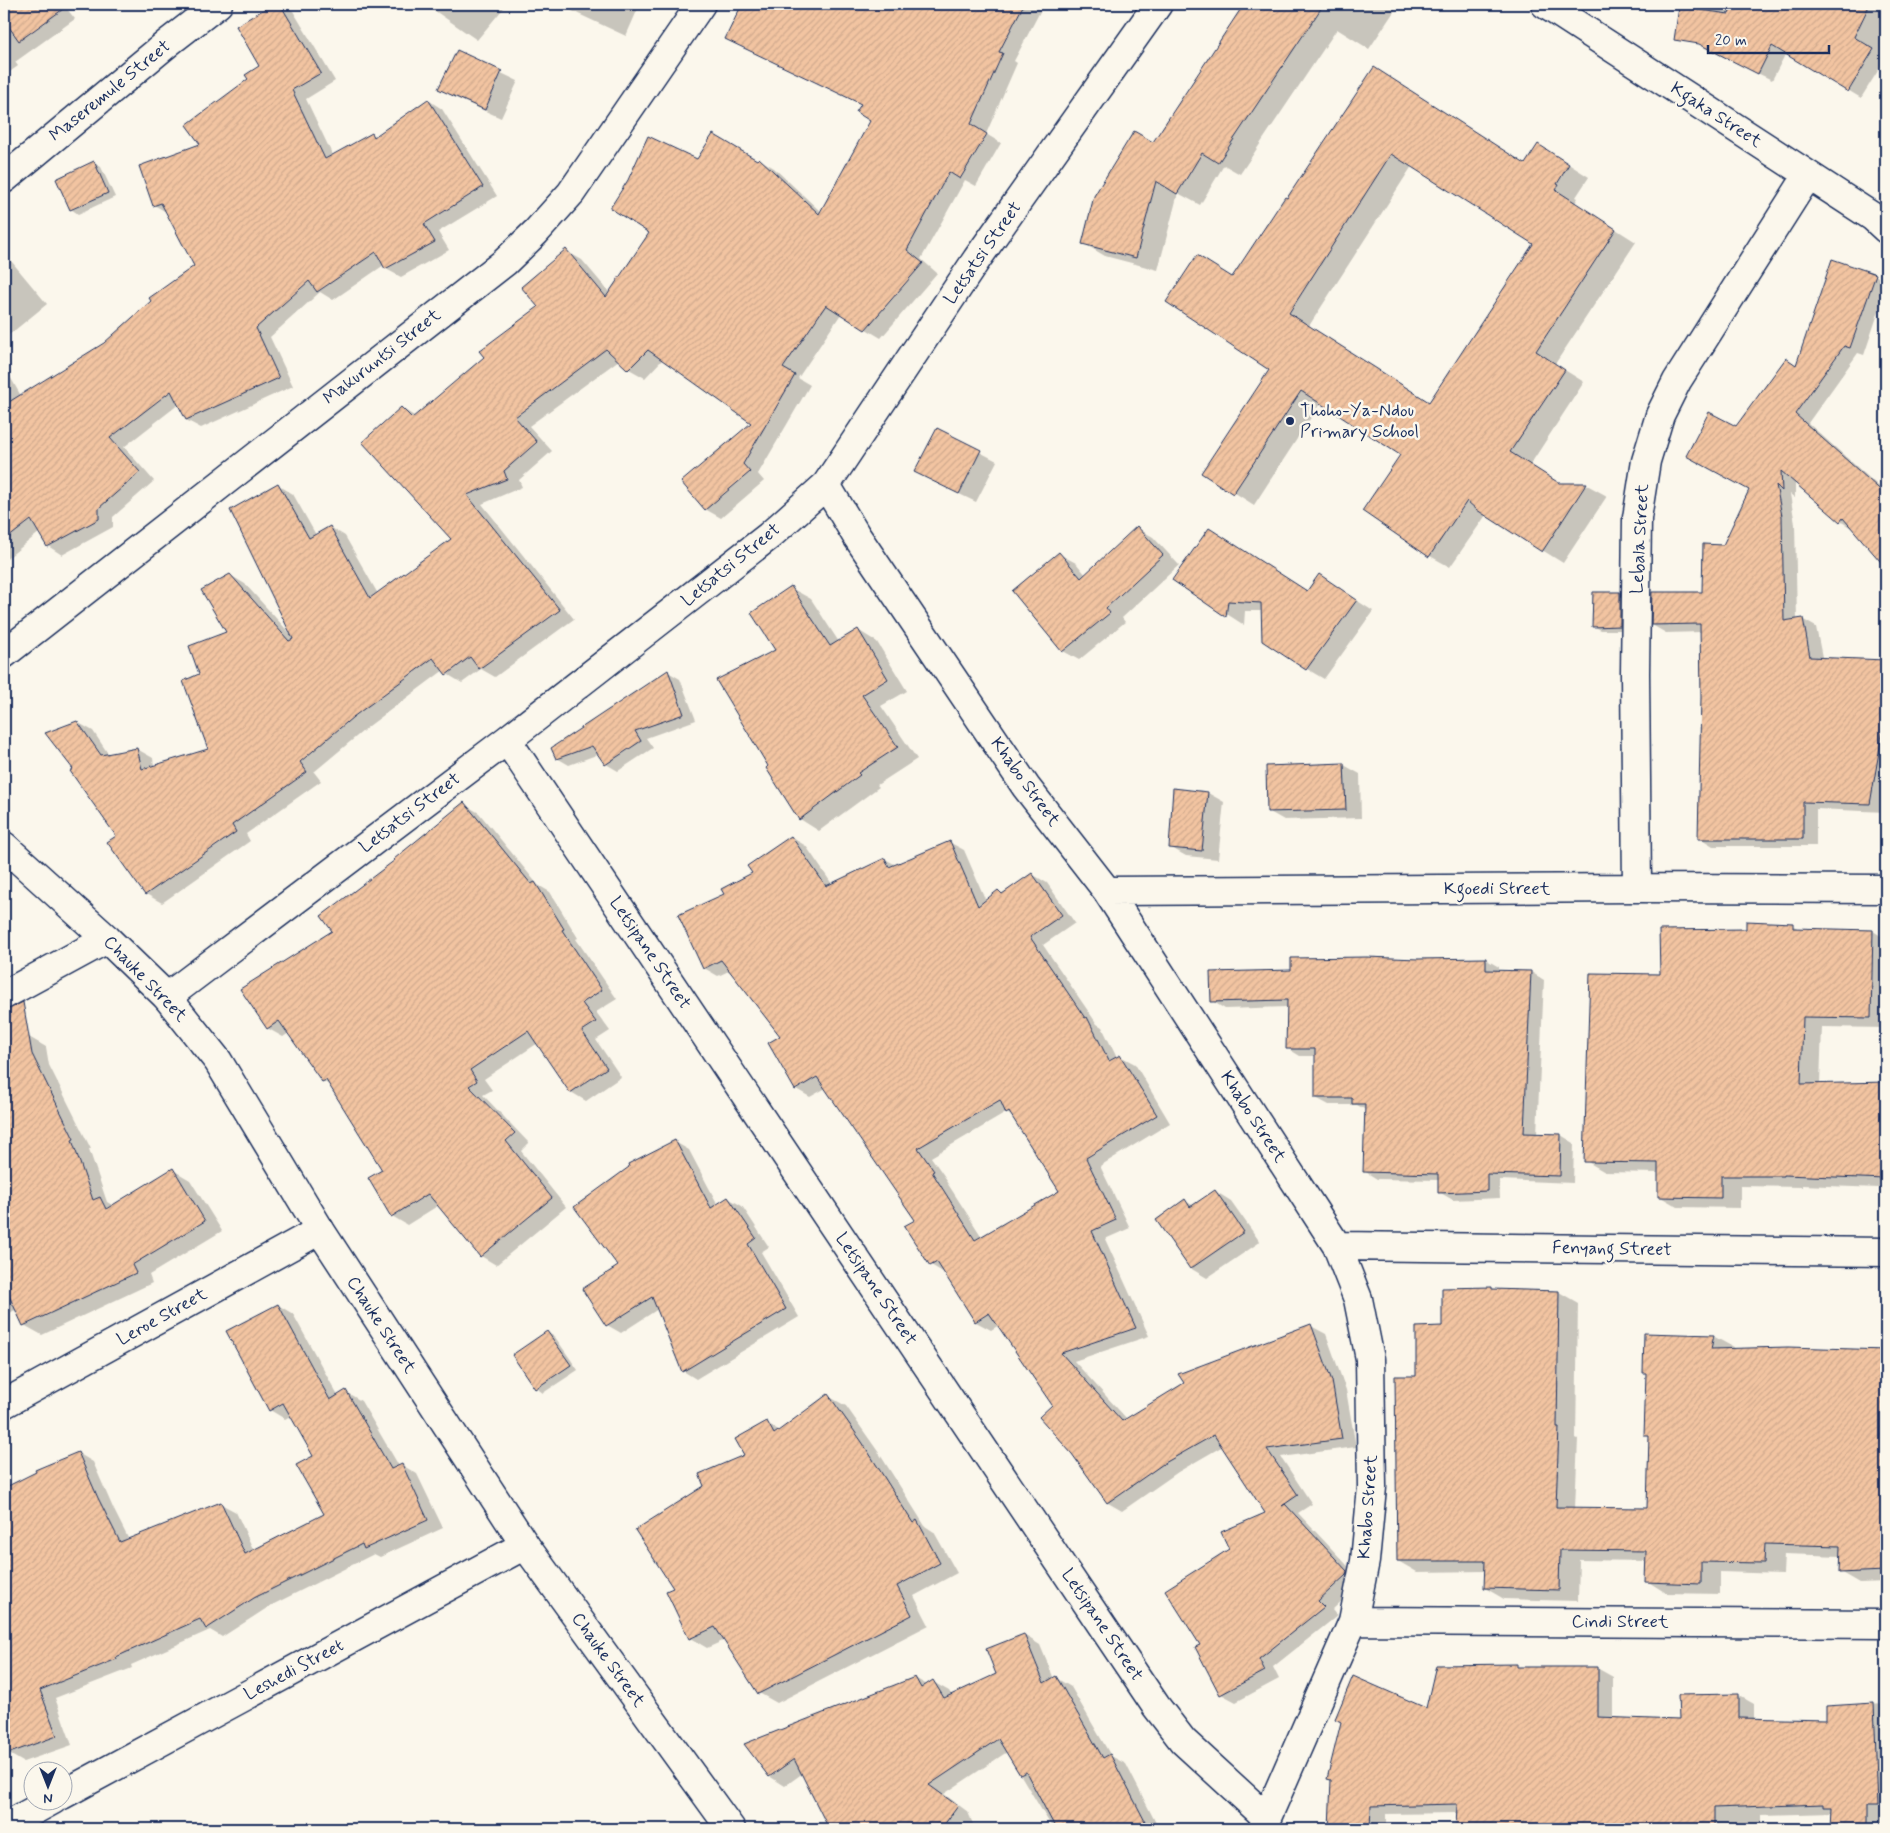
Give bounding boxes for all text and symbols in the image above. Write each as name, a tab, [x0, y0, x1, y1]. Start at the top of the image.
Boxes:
scale bar	[1708, 22, 1829, 54]
text: 20 m	[1715, 31, 1747, 51]
street label: Maseremule Street	[44, 35, 176, 147]
street label: Kgaka Street	[1665, 76, 1767, 155]
street label: Letsatsi Street	[939, 197, 1027, 309]
street label: Makuruntsi Street	[318, 303, 446, 411]
place label: Thoho-Ya-Ndou Primary School	[1300, 399, 1419, 444]
marker: Thoho-Ya-Ndou Primary School	[1284, 415, 1296, 427]
street label: Lebala Street	[1625, 483, 1655, 595]
street label: Letsatsi Street	[677, 518, 785, 612]
street label: Khabo Street	[985, 733, 1066, 832]
street label: Letsatsi Street	[355, 767, 465, 859]
street label: Kgoedi Street	[1444, 877, 1551, 903]
street label: Letsipane Street	[604, 892, 696, 1014]
street label: Chauke Street	[98, 931, 193, 1028]
street label: Khabo Street	[1214, 1067, 1292, 1168]
street label: Letsipane Street	[830, 1228, 922, 1350]
street label: Fenyang Street	[1552, 1236, 1672, 1264]
street label: Chauke Street	[341, 1272, 422, 1379]
street label: Leroe Street	[113, 1282, 212, 1352]
street label: Khabo Street	[1352, 1454, 1384, 1560]
street label: Letsipane Street	[1056, 1564, 1148, 1686]
street label: Chauke Street	[566, 1608, 651, 1712]
street label: Cindi Street	[1572, 1610, 1669, 1634]
street label: Leshedi Street	[240, 1634, 348, 1706]
north arrow	[22, 1760, 72, 1810]
text: N	[43, 1789, 53, 1807]

